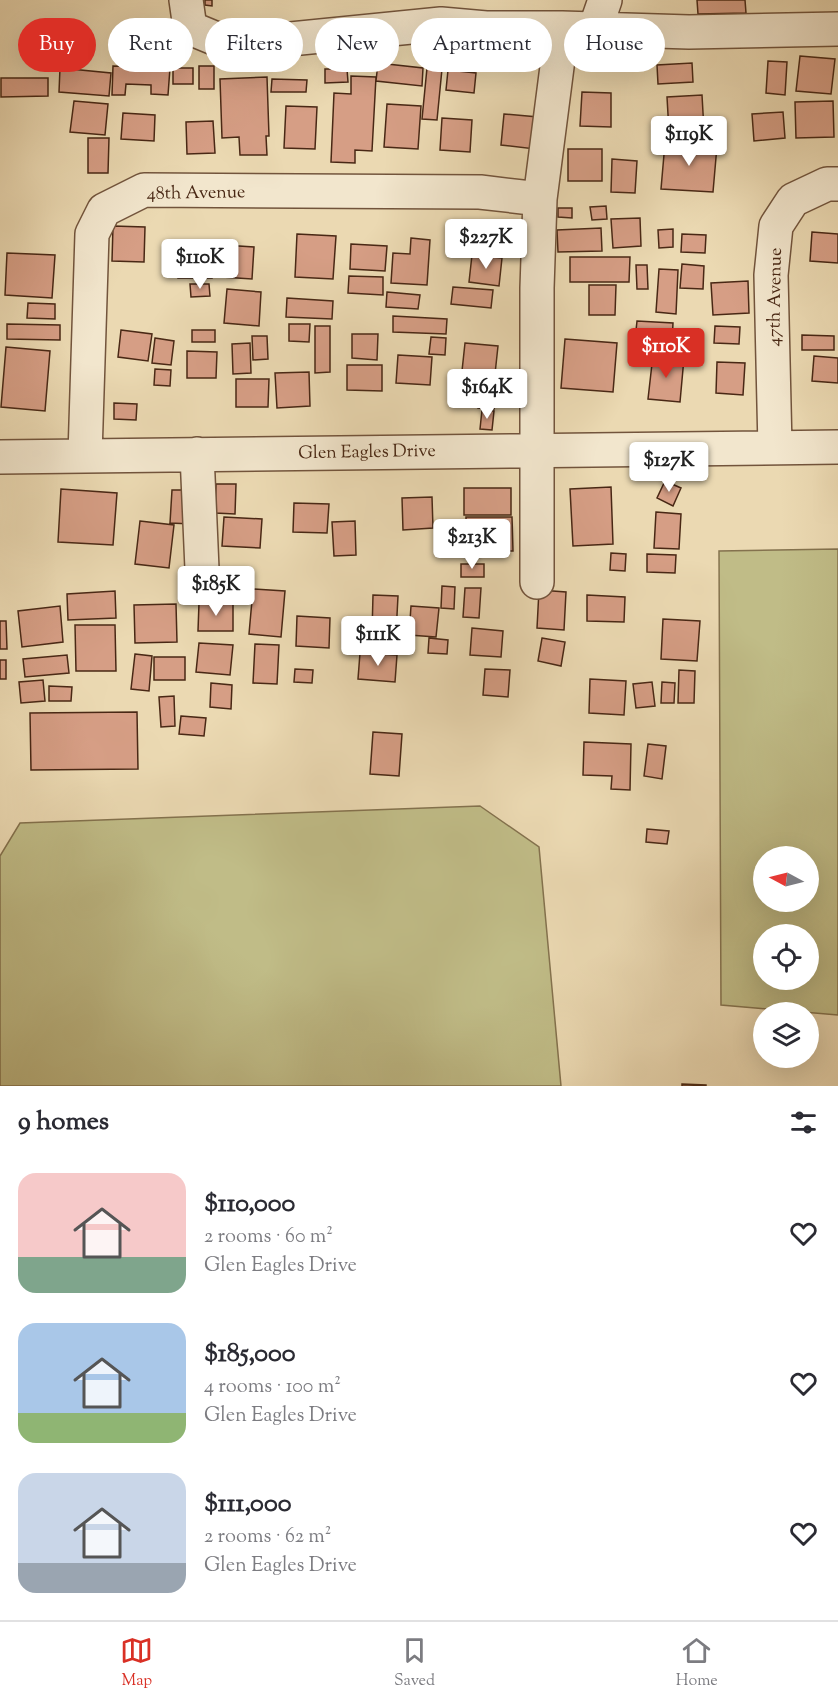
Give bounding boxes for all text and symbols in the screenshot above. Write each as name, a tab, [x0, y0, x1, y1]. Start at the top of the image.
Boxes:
chip: Buy	[18, 18, 96, 72]
chip: Rent	[108, 18, 193, 72]
chip: Filters	[205, 18, 303, 72]
chip: New	[315, 18, 399, 72]
chip: Apartment	[411, 18, 552, 72]
chip: House	[564, 18, 665, 72]
pin: $119K	[647, 116, 731, 167]
text: $119K	[665, 121, 713, 150]
street label: 48th Avenue	[146, 180, 246, 208]
pin: $227K	[444, 219, 528, 270]
text: $227K	[459, 224, 513, 253]
pin: $110K	[158, 239, 242, 290]
text: $110K	[175, 244, 225, 273]
street label: 47th Avenue	[762, 247, 790, 347]
pin: $110K	[624, 328, 708, 379]
text: $110K	[641, 333, 691, 362]
pin: $164K	[445, 369, 529, 420]
text: $164K	[461, 374, 513, 403]
street label: Glen Eagles Drive	[298, 439, 436, 467]
pin: $127K	[627, 442, 711, 493]
text: $127K	[643, 447, 695, 476]
pin: $213K	[430, 519, 514, 570]
text: $213K	[447, 524, 497, 553]
pin: $185K	[174, 566, 258, 617]
text: $185K	[192, 571, 240, 600]
pin: $111K	[336, 616, 420, 667]
text: $111K	[355, 621, 401, 650]
north arrow	[753, 846, 819, 912]
map controls	[753, 846, 819, 1068]
button: locate	[753, 924, 819, 990]
button: layers	[753, 1002, 819, 1068]
text: 9 homes	[18, 1104, 109, 1141]
icon: filters	[787, 1106, 820, 1139]
text: $110,000	[204, 1186, 295, 1223]
icon: home	[66, 1197, 138, 1269]
icon: heart	[787, 1217, 820, 1250]
text: 2 rooms · 60 m²	[204, 1223, 333, 1252]
text: Glen Eagles Drive	[204, 1252, 357, 1281]
text: $185,000	[204, 1336, 296, 1373]
icon: home	[66, 1347, 138, 1419]
icon: heart	[787, 1367, 820, 1400]
text: 4 rooms · 100 m²	[204, 1373, 341, 1402]
text: Glen Eagles Drive	[204, 1402, 357, 1431]
text: $111,000	[204, 1486, 291, 1523]
icon: home	[66, 1497, 138, 1569]
icon: heart	[787, 1517, 820, 1550]
text: 2 rooms · 62 m²	[204, 1523, 332, 1552]
text: Glen Eagles Drive	[204, 1552, 357, 1581]
tab: Map	[120, 1634, 153, 1693]
tab: Saved	[394, 1634, 435, 1693]
tab: Home	[676, 1634, 718, 1693]

